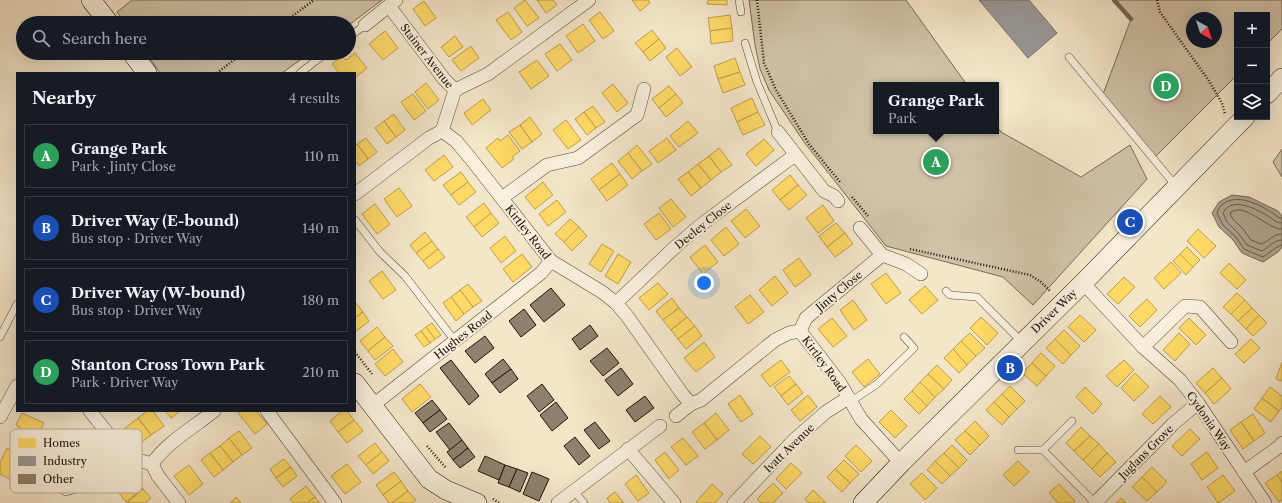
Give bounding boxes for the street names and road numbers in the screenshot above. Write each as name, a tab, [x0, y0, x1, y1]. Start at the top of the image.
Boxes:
street label: Stainer Avenue	[397, 21, 457, 91]
street label: Deeley Close	[672, 198, 734, 252]
street label: Kirtley Road	[502, 202, 554, 262]
street label: Jinty Close	[811, 268, 865, 316]
street label: Driver Way	[1028, 285, 1080, 336]
street label: Hughes Road	[431, 308, 495, 362]
street label: Kirtley Road	[799, 333, 849, 395]
street label: Cydonia Way	[1184, 389, 1235, 454]
street label: Ivatt Avenue	[761, 420, 817, 476]
street label: Juglans Grove	[1114, 422, 1176, 484]

